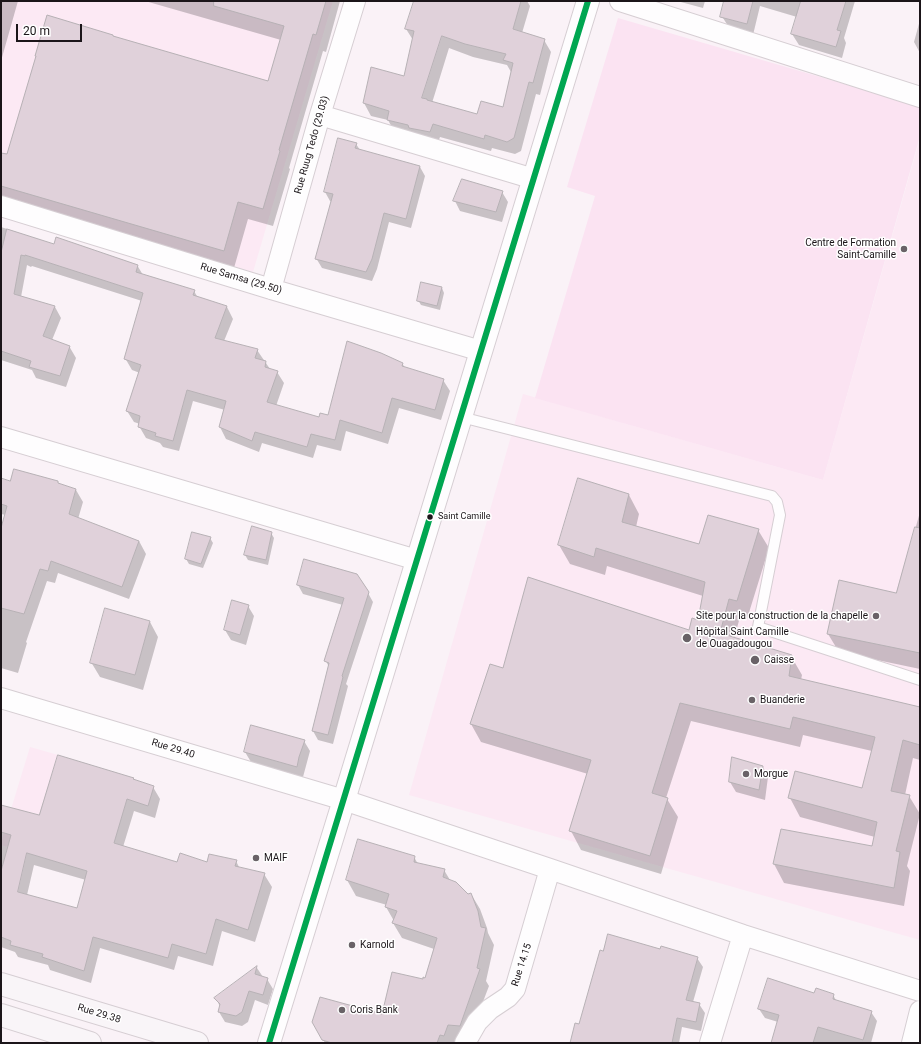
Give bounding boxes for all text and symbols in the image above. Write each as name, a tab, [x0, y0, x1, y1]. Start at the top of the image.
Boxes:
scale bar	[18, 16, 84, 42]
text: 20 m	[23, 24, 50, 38]
street label: Rue Ruug Tedo (29.03)	[292, 95, 332, 195]
place label: Centre de Formation Saint-Camille	[805, 237, 896, 260]
marker: Centre de Formation Saint-Camille	[899, 244, 909, 254]
street label: Rue Samsa (29.50)	[199, 261, 283, 297]
marker: Saint Camille	[425, 512, 435, 522]
place label: Saint Camille	[438, 512, 491, 522]
place label: Site pour la construction de la chapelle	[696, 610, 868, 622]
marker: Site pour la construction de la chapelle	[871, 611, 881, 621]
place label: Hôpital Saint Camille de Ouagadougou	[696, 626, 789, 650]
marker: Hôpital Saint Camille de Ouagadougou	[681, 632, 693, 644]
marker: Caisse	[749, 654, 761, 666]
place label: Caisse	[764, 654, 794, 666]
place label: Buanderie	[760, 694, 805, 706]
marker: Buanderie	[747, 695, 757, 705]
street label: Rue 29.40	[150, 737, 196, 761]
place label: Morgue	[754, 768, 788, 780]
marker: Morgue	[741, 769, 751, 779]
place label: MAIF	[264, 852, 288, 864]
marker: MAIF	[251, 853, 261, 863]
place label: Karnold	[360, 939, 394, 951]
marker: Karnold	[347, 940, 357, 950]
street label: Rue 14.15	[509, 942, 535, 988]
street label: Rue 29.38	[76, 1002, 122, 1026]
place label: Coris Bank	[350, 1004, 398, 1016]
marker: Coris Bank	[337, 1005, 347, 1015]

